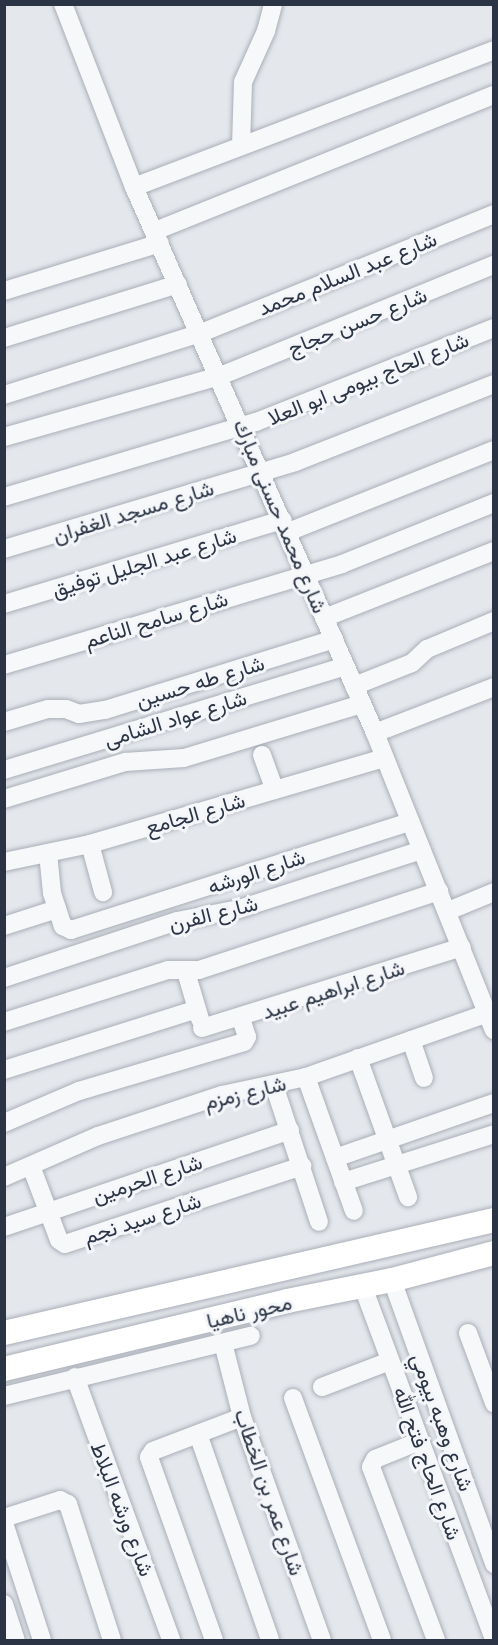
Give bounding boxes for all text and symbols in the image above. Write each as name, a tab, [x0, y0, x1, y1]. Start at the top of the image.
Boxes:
street label: شارع عبد السلام محمد	[254, 226, 440, 320]
street label: شارع حسن حجاج	[284, 282, 430, 360]
street label: شارع الحاج بيومى ابو العلا	[264, 326, 472, 430]
street label: شارع محمد حسنى مبارك	[229, 415, 333, 617]
street label: شارع مسجد الغفران	[50, 475, 216, 547]
street label: شارع عبد الجليل توفيق	[49, 522, 239, 602]
street label: شارع سامح الناعم	[81, 585, 231, 653]
street label: شارع طه حسين	[133, 650, 267, 712]
street label: شارع عواد الشامى	[101, 684, 249, 752]
street label: شارع الجامع	[142, 787, 248, 839]
street label: شارع الورشه	[204, 843, 308, 899]
street label: شارع الفرن	[166, 890, 260, 936]
street label: شارع ابراهيم عبيد	[259, 954, 407, 1024]
street label: شارع زمزم	[201, 1070, 289, 1114]
street label: شارع الحرمين	[89, 1148, 205, 1208]
street label: شارع سيد نجم	[80, 1187, 204, 1249]
street label: محور ناهيا	[204, 1289, 294, 1333]
street label: شارع وهبه بيومي	[406, 1350, 480, 1494]
street label: شارع الحاج فتح الله	[389, 1383, 467, 1543]
street label: شارع عمر بن الخطاب	[230, 1405, 310, 1579]
street label: شارع ورشه البلاط	[86, 1438, 160, 1580]

